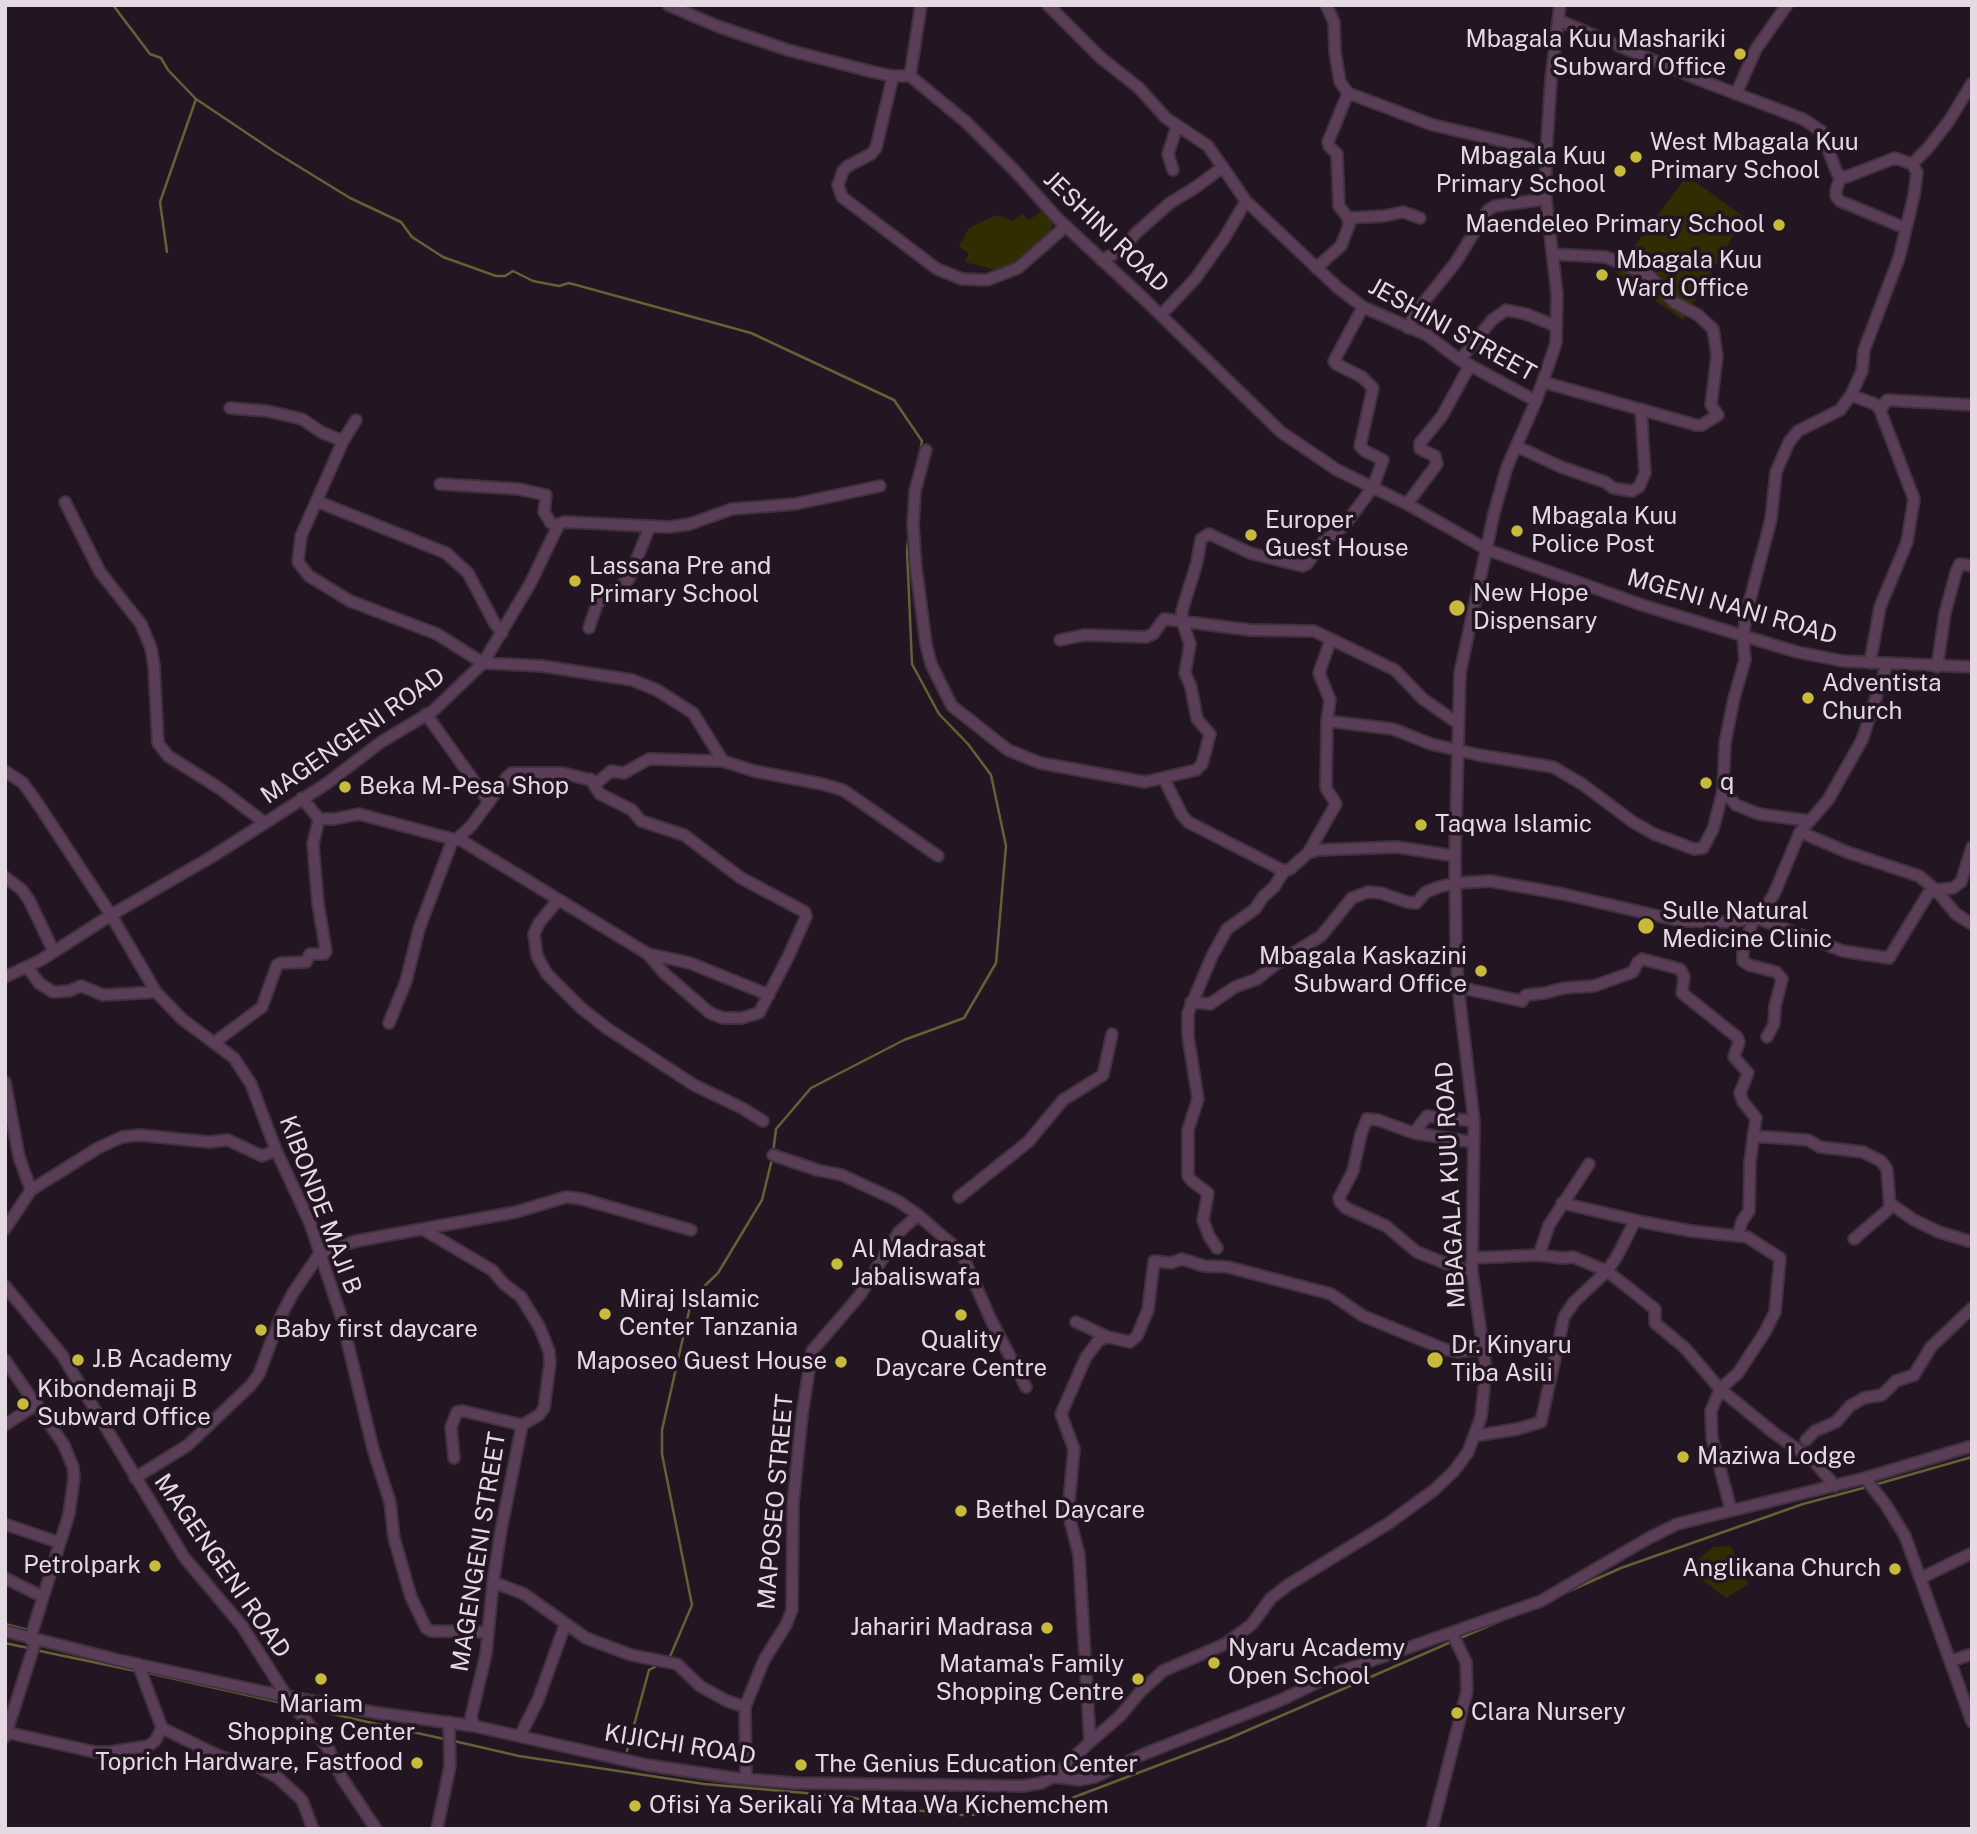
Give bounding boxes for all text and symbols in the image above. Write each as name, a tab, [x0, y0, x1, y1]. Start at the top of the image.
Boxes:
place label: Mbagala Kuu Mashariki Subward Office	[1465, 26, 1726, 82]
marker: Mbagala Kuu Mashariki Subward Office	[1732, 46, 1748, 62]
place label: West Mbagala Kuu Primary School	[1650, 129, 1859, 185]
place label: Mbagala Kuu Primary School	[1436, 143, 1606, 199]
marker: West Mbagala Kuu Primary School	[1628, 149, 1644, 165]
marker: Mbagala Kuu Primary School	[1612, 163, 1628, 179]
street label: JESHINI ROAD	[1037, 165, 1175, 299]
place label: Maendeleo Primary School	[1465, 211, 1765, 239]
marker: Maendeleo Primary School	[1771, 217, 1787, 233]
place label: Mbagala Kuu Ward Office	[1616, 247, 1762, 303]
marker: Mbagala Kuu Ward Office	[1594, 267, 1610, 283]
street label: JESHINI STREET	[1363, 272, 1541, 388]
place label: Mbagala Kuu Police Post	[1531, 503, 1677, 559]
place label: Europer Guest House	[1265, 507, 1409, 563]
marker: Mbagala Kuu Police Post	[1509, 523, 1525, 539]
marker: Europer Guest House	[1243, 527, 1259, 543]
place label: Lassana Pre and Primary School	[589, 553, 771, 609]
street label: MGENI NANI ROAD	[1624, 563, 1840, 651]
marker: Lassana Pre and Primary School	[567, 573, 583, 589]
place label: New Hope Dispensary	[1473, 580, 1597, 636]
marker: New Hope Dispensary	[1447, 598, 1467, 618]
street label: MAGENGENI ROAD	[255, 662, 451, 810]
place label: Adventista Church	[1822, 670, 1941, 726]
marker: Adventista Church	[1800, 690, 1816, 706]
place label: q	[1720, 769, 1734, 797]
place label: Beka M-Pesa Shop	[359, 773, 569, 801]
marker: q	[1698, 775, 1714, 791]
marker: Beka M-Pesa Shop	[337, 779, 353, 795]
place label: Taqwa Islamic	[1435, 811, 1592, 839]
marker: Taqwa Islamic	[1413, 817, 1429, 833]
place label: Sulle Natural Medicine Clinic	[1662, 898, 1832, 954]
marker: Sulle Natural Medicine Clinic	[1636, 916, 1656, 936]
place label: Mbagala Kaskazini Subward Office	[1259, 943, 1467, 999]
marker: Mbagala Kaskazini Subward Office	[1473, 963, 1489, 979]
street label: MBAGALA KUU ROAD	[1430, 1061, 1472, 1309]
street label: KIBONDE MAJI B	[273, 1112, 367, 1298]
place label: Al Madrasat Jabaliswafa	[851, 1236, 986, 1292]
marker: Al Madrasat Jabaliswafa	[829, 1256, 845, 1272]
place label: Miraj Islamic Center Tanzania	[619, 1286, 798, 1342]
marker: Miraj Islamic Center Tanzania	[597, 1306, 613, 1322]
marker: Quality Daycare Centre	[953, 1307, 969, 1323]
place label: Baby first daycare	[275, 1316, 478, 1344]
marker: Baby first daycare	[253, 1322, 269, 1338]
place label: Quality Daycare Centre	[875, 1327, 1047, 1383]
place label: Dr. Kinyaru Tiba Asili	[1451, 1332, 1572, 1388]
place label: J.B Academy	[92, 1346, 232, 1374]
place label: Maposeo Guest House	[576, 1348, 827, 1376]
marker: Dr. Kinyaru Tiba Asili	[1425, 1350, 1445, 1370]
marker: J.B Academy	[70, 1352, 86, 1368]
marker: Maposeo Guest House	[833, 1354, 849, 1370]
place label: Kibondemaji B Subward Office	[37, 1376, 211, 1432]
street label: MAPOSEO STREET	[752, 1393, 800, 1611]
marker: Kibondemaji B Subward Office	[15, 1396, 31, 1412]
street label: MAGENGENI STREET	[446, 1430, 512, 1674]
place label: Maziwa Lodge	[1697, 1443, 1856, 1471]
marker: Maziwa Lodge	[1675, 1449, 1691, 1465]
street label: MAGENGENI ROAD	[148, 1468, 296, 1664]
place label: Bethel Daycare	[975, 1497, 1145, 1525]
marker: Bethel Daycare	[953, 1503, 969, 1519]
place label: Petrolpark	[23, 1552, 141, 1580]
place label: Anglikana Church	[1682, 1555, 1881, 1583]
marker: Petrolpark	[147, 1558, 163, 1574]
marker: Anglikana Church	[1887, 1561, 1903, 1577]
place label: Jahariri Madrasa	[850, 1614, 1033, 1642]
marker: Jahariri Madrasa	[1039, 1620, 1055, 1636]
place label: Nyaru Academy Open School	[1228, 1635, 1405, 1691]
place label: Matama's Family Shopping Centre	[936, 1651, 1124, 1707]
marker: Nyaru Academy Open School	[1206, 1655, 1222, 1671]
marker: Mariam Shopping Center	[313, 1671, 329, 1687]
marker: Matama's Family Shopping Centre	[1130, 1671, 1146, 1687]
place label: Mariam Shopping Center	[227, 1691, 415, 1747]
place label: Clara Nursery	[1471, 1699, 1626, 1727]
marker: Clara Nursery	[1449, 1705, 1465, 1721]
street label: KIJICHI ROAD	[602, 1719, 758, 1771]
place label: Toprich Hardware, Fastfood	[95, 1749, 403, 1777]
place label: The Genius Education Center	[815, 1751, 1138, 1779]
marker: Toprich Hardware, Fastfood	[409, 1755, 425, 1771]
marker: The Genius Education Center	[793, 1757, 809, 1773]
place label: Ofisi Ya Serikali Ya Mtaa Wa Kichemchem	[649, 1792, 1109, 1820]
marker: Ofisi Ya Serikali Ya Mtaa Wa Kichemchem	[627, 1798, 643, 1814]

